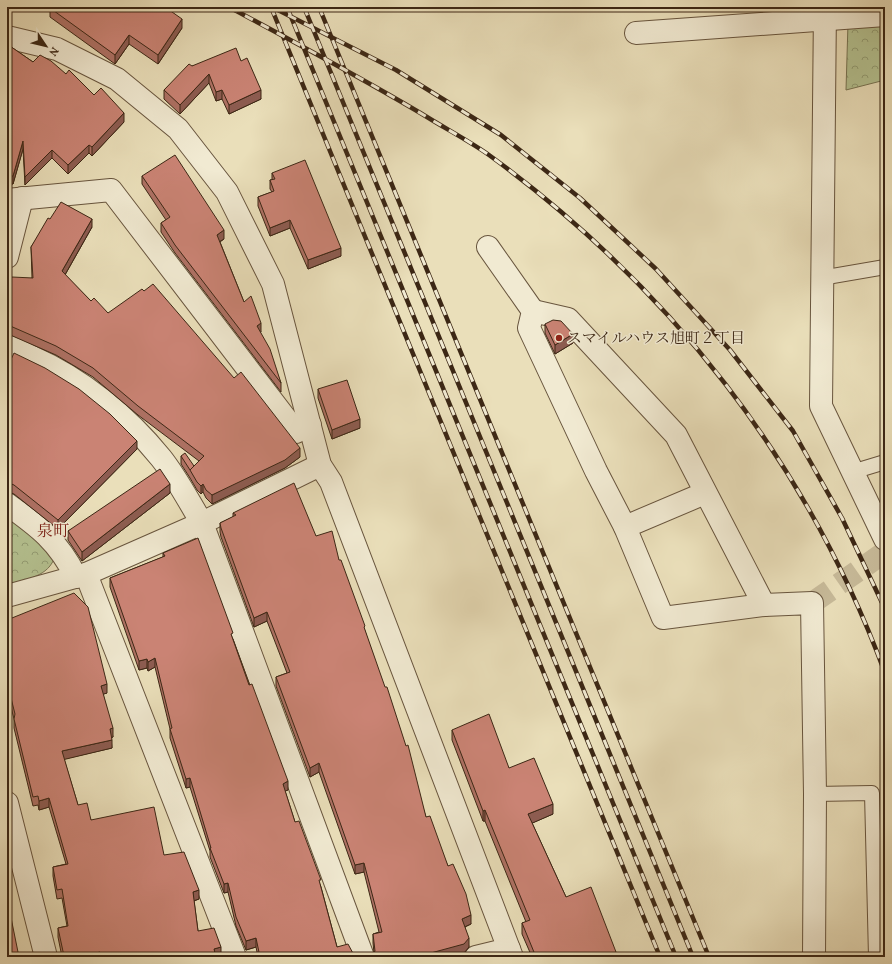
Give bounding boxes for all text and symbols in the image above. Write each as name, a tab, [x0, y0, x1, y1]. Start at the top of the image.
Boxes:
north arrow	[26, 26, 66, 66]
text: N	[45, 43, 61, 58]
place label: スマイルハウス旭町２丁目	[567, 329, 745, 350]
marker: スマイルハウス旭町２丁目	[554, 333, 564, 343]
district label: 泉町	[37, 521, 69, 543]

